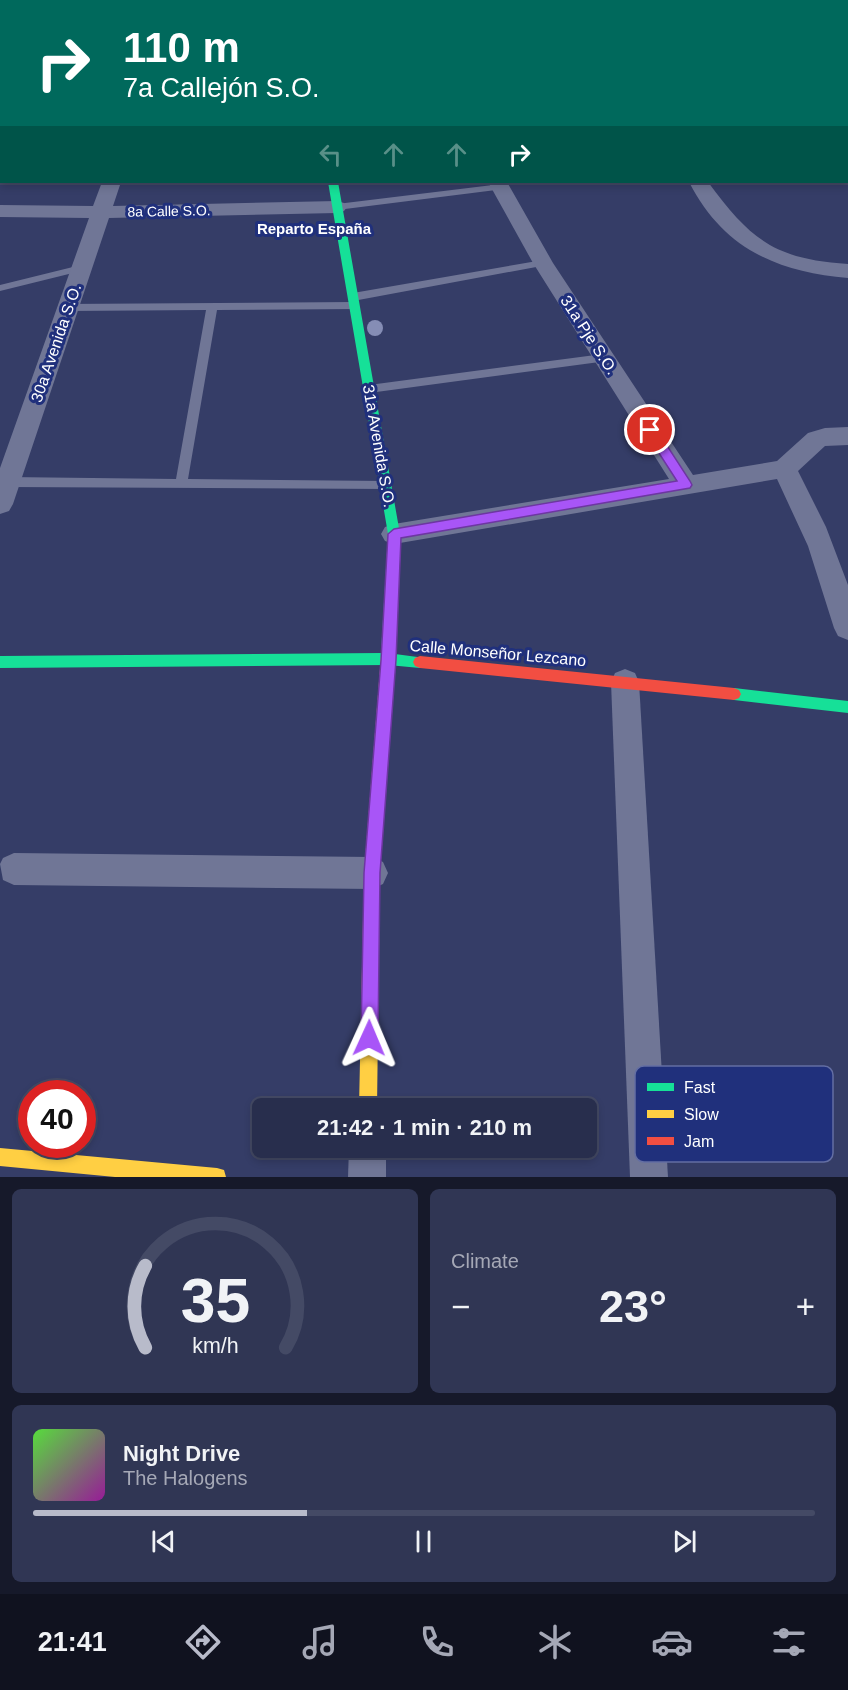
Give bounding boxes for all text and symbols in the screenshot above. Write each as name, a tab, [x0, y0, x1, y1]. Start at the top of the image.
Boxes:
icon: right	[24, 24, 102, 102]
text: 110 m	[123, 24, 240, 71]
text: 7a Callejón S.O.	[123, 73, 320, 103]
icon: left	[314, 138, 347, 171]
icon: ahead	[377, 138, 410, 171]
icon: ahead	[440, 138, 473, 171]
icon: right	[503, 138, 536, 171]
street label: 8a Calle S.O.	[127, 202, 211, 220]
district label: Reparto España	[257, 220, 372, 237]
street label: 30a Avenida S.O.	[28, 281, 84, 405]
street label: 31a Pje S.O.	[557, 292, 621, 378]
street label: 31a Avenida S.O.	[360, 383, 398, 509]
pin	[624, 404, 675, 455]
icon: arrive	[633, 413, 666, 446]
street label: Calle Monseñor Lezcano	[409, 637, 587, 669]
position arrow	[337, 1006, 401, 1070]
legend	[635, 1066, 833, 1162]
text: Fast	[684, 1079, 716, 1096]
speed limit sign: 40	[18, 1080, 96, 1158]
text: Slow	[684, 1106, 719, 1123]
text: 21:42 · 1 min · 210 m	[317, 1115, 532, 1140]
text: Jam	[684, 1133, 714, 1150]
text: Climate	[451, 1250, 519, 1272]
text: 35	[180, 1266, 250, 1335]
text: 23°	[599, 1281, 667, 1332]
text: −	[451, 1288, 470, 1325]
text: +	[796, 1288, 815, 1325]
text: km/h	[192, 1334, 238, 1358]
text: Night Drive	[123, 1441, 240, 1466]
text: The Halogens	[123, 1467, 248, 1489]
icon: previous	[147, 1525, 180, 1558]
icon: pause	[407, 1525, 440, 1558]
icon: next	[668, 1525, 701, 1558]
icon: directions	[182, 1621, 224, 1663]
icon: music	[299, 1621, 341, 1663]
icon: phone	[416, 1621, 458, 1663]
icon: climate	[534, 1621, 576, 1663]
icon: car	[651, 1621, 693, 1663]
icon: filters	[768, 1621, 810, 1663]
text: 21:41	[38, 1627, 107, 1657]

